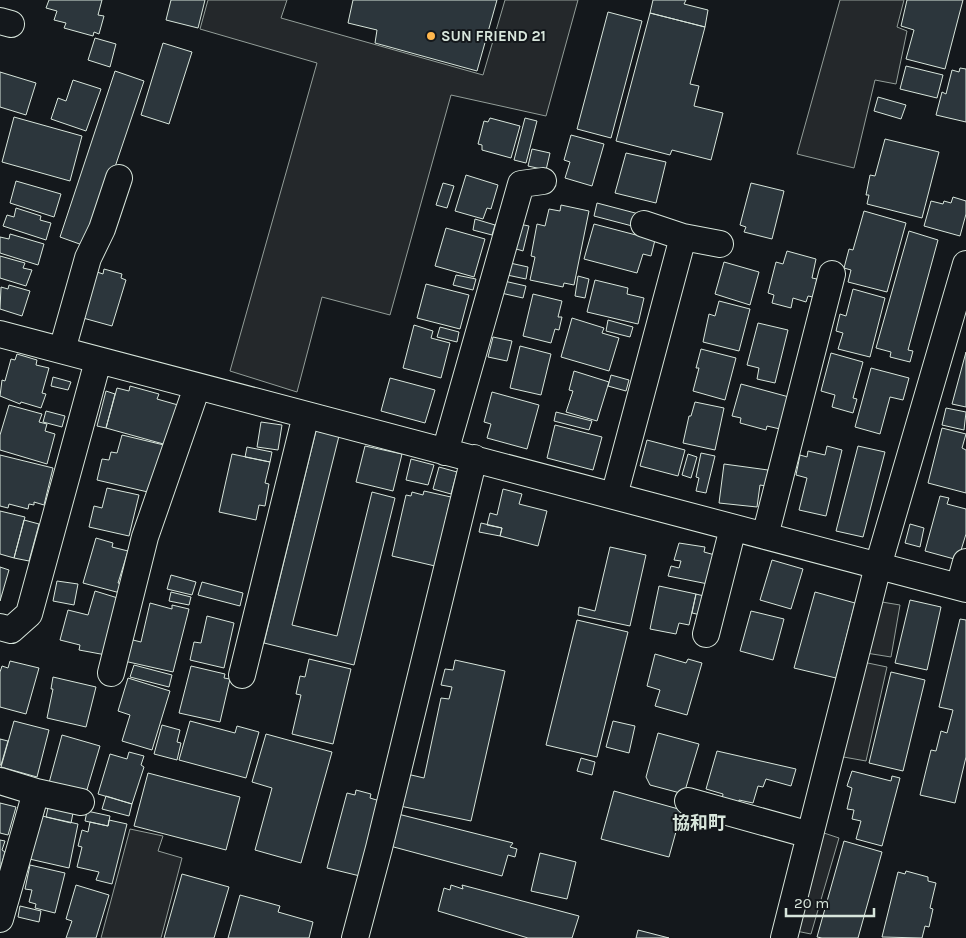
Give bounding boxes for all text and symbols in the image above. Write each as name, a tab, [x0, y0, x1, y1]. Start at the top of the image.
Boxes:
place label: SUN FRIEND 21	[441, 27, 546, 45]
marker: SUN FRIEND 21	[425, 30, 437, 42]
district label: 協和町	[672, 812, 726, 834]
scale bar	[786, 886, 874, 918]
text: 20 m	[794, 894, 829, 912]

